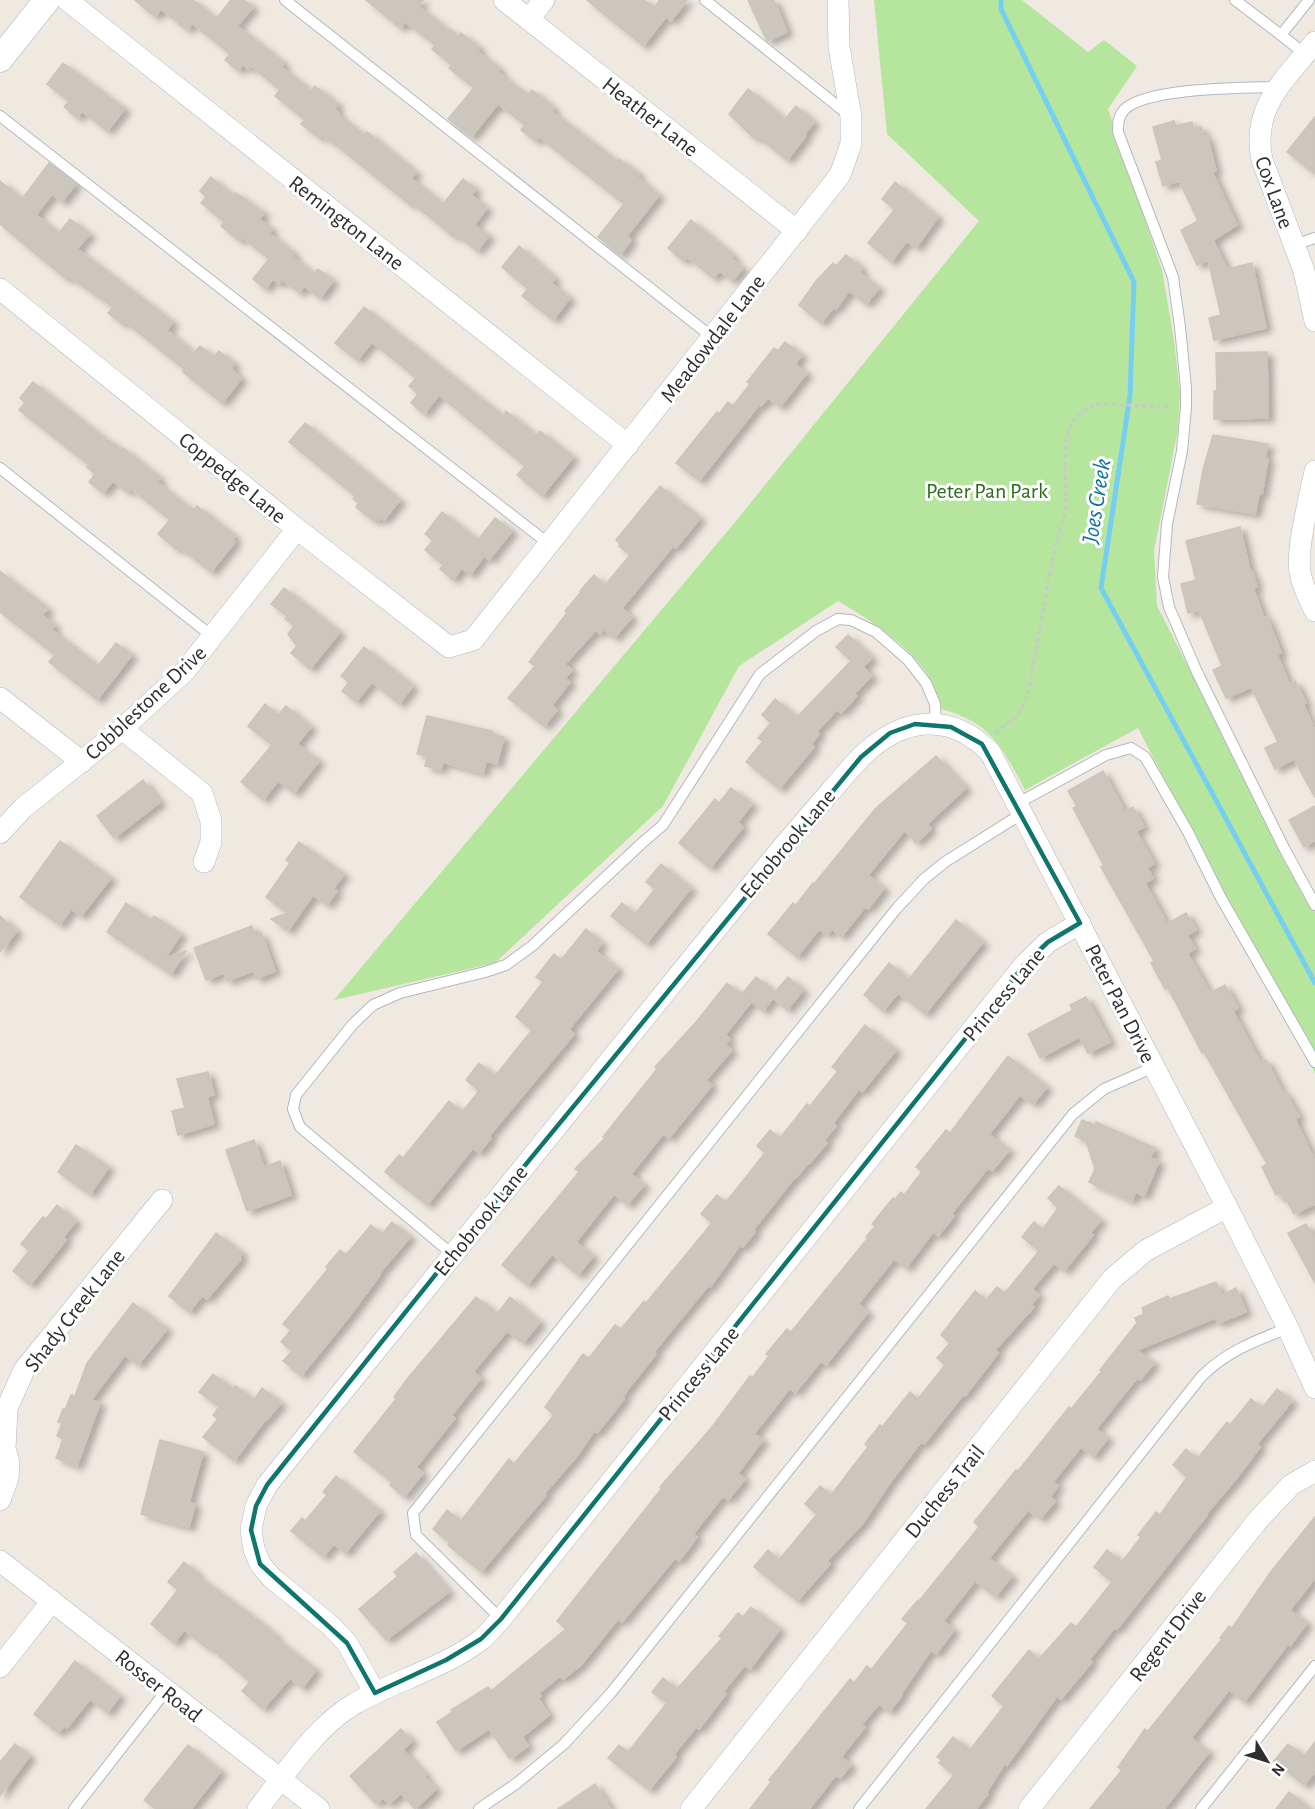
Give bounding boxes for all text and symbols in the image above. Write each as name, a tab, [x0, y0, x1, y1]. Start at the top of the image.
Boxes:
street label: Heather Lane	[598, 73, 702, 161]
street label: Cox Lane	[1251, 153, 1297, 231]
street label: Remington Lane	[285, 171, 408, 274]
street label: Meadowdale Lane	[656, 271, 769, 406]
street label: Coppedge Lane	[175, 428, 290, 527]
water label: Joes Creek	[1078, 457, 1116, 546]
park label: Peter Pan Park	[926, 480, 1048, 502]
street label: Cobblestone Drive	[81, 641, 210, 764]
street label: Echobrook Lane	[736, 785, 840, 902]
street label: Peter Pan Drive	[1081, 941, 1159, 1066]
street label: Princess Lane	[959, 944, 1049, 1045]
street label: Echobrook Lane	[430, 1161, 532, 1280]
street label: Shady Creek Lane	[20, 1245, 129, 1376]
street label: Princess Lane	[654, 1322, 743, 1425]
street label: Duchess Trail	[901, 1441, 989, 1542]
street label: Regent Drive	[1125, 1586, 1210, 1686]
street label: Rosser Road	[111, 1645, 206, 1726]
north arrow	[1237, 1731, 1297, 1791]
text: N	[1268, 1760, 1288, 1779]

